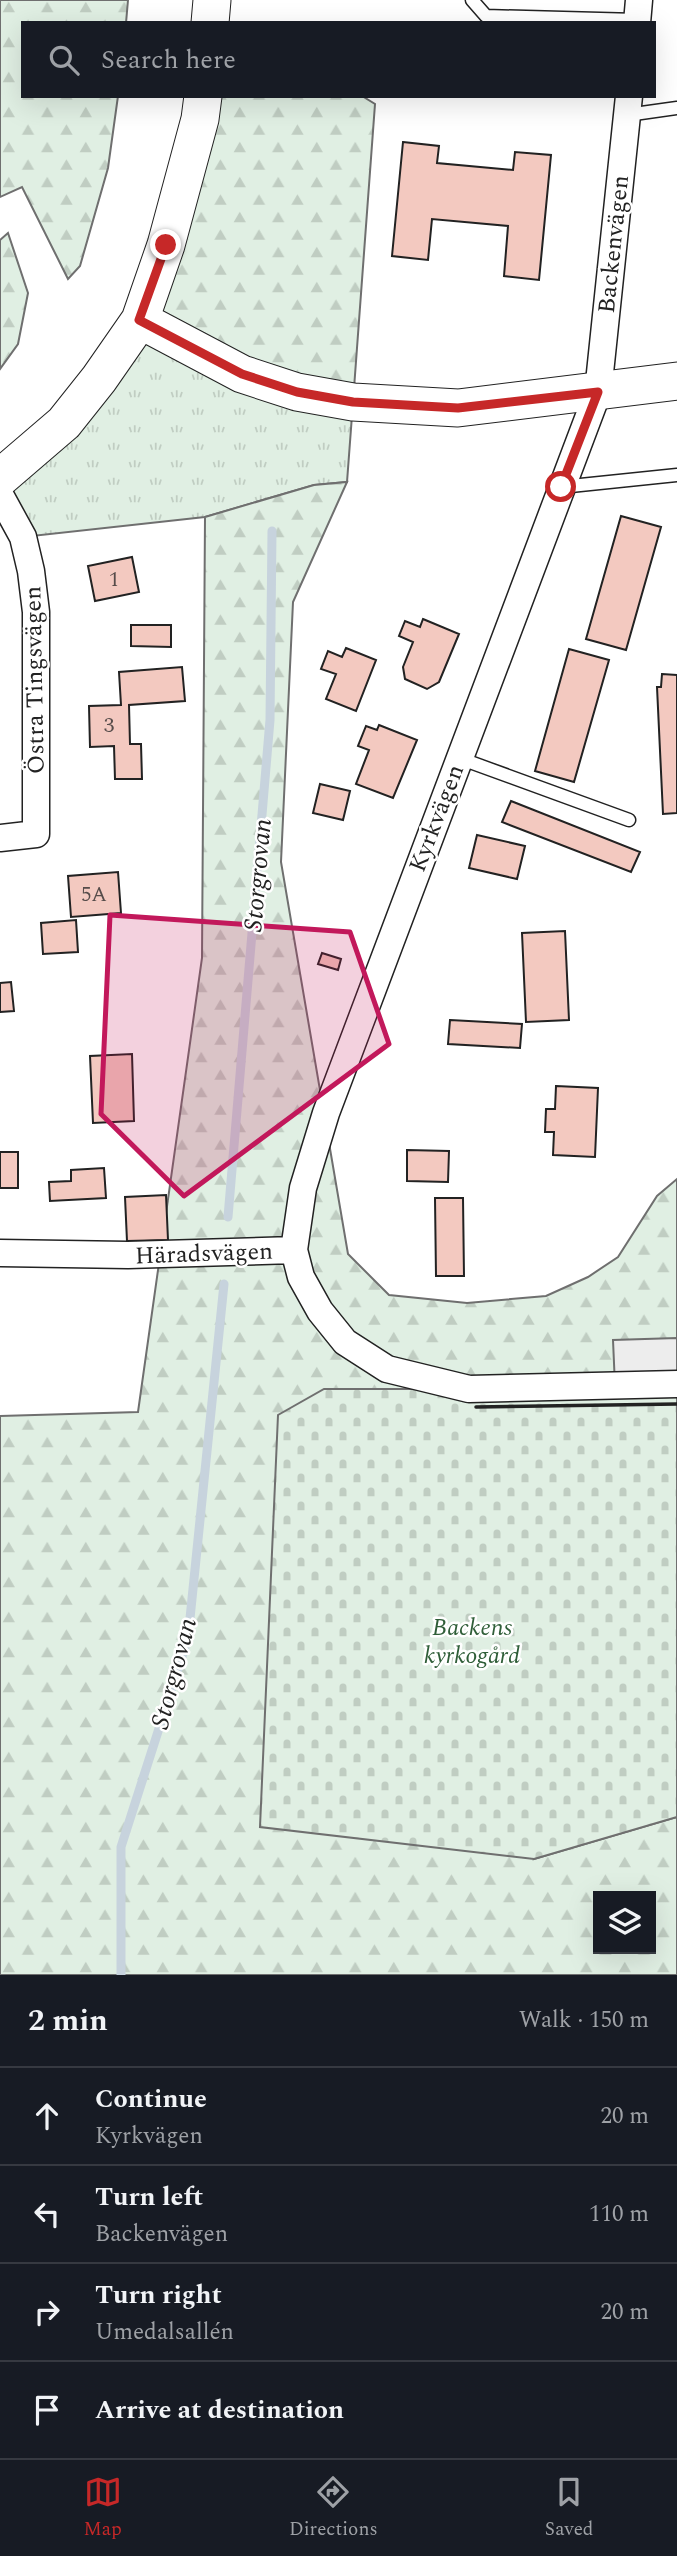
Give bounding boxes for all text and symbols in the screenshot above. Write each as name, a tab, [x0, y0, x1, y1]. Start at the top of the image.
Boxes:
search box	[21, 21, 656, 98]
text: Search here	[101, 40, 236, 80]
icon: search	[45, 41, 83, 79]
street label: Backenvägen	[589, 173, 639, 315]
route end	[150, 229, 181, 260]
route start	[545, 471, 576, 502]
house number: 1	[109, 564, 119, 596]
street label: Östra Tingsvägen	[15, 586, 55, 774]
house number: 3	[104, 710, 115, 742]
street label: Kyrkvägen	[400, 759, 474, 877]
water label: Storgrovan	[233, 817, 283, 933]
house number: 5A	[81, 879, 107, 911]
street label: Häradsvägen	[134, 1234, 274, 1274]
park label: Backens kyrkogård	[424, 1610, 520, 1674]
water label: Storgrovan	[140, 1613, 208, 1733]
map controls	[593, 1891, 656, 1954]
button: layers	[593, 1891, 656, 1954]
text: 2 min	[28, 1998, 108, 2044]
text: Walk · 150 m	[519, 2003, 649, 2038]
text: Continue	[95, 2079, 207, 2119]
icon: ahead	[28, 2097, 66, 2135]
text: 20 m	[600, 2099, 649, 2134]
text: Kyrkvägen	[95, 2119, 203, 2154]
text: Turn left	[95, 2177, 203, 2217]
icon: left	[28, 2195, 66, 2233]
text: 110 m	[589, 2197, 649, 2232]
text: Backenvägen	[95, 2217, 228, 2252]
text: Turn right	[95, 2275, 222, 2315]
icon: right	[28, 2293, 66, 2331]
text: 20 m	[600, 2295, 649, 2330]
text: Umedalsallén	[95, 2315, 234, 2350]
text: Arrive at destination	[95, 2390, 344, 2430]
icon: arrive	[28, 2391, 66, 2429]
tab: Map	[84, 2473, 122, 2544]
tab: Directions	[289, 2473, 378, 2544]
tab: Saved	[545, 2473, 593, 2544]

